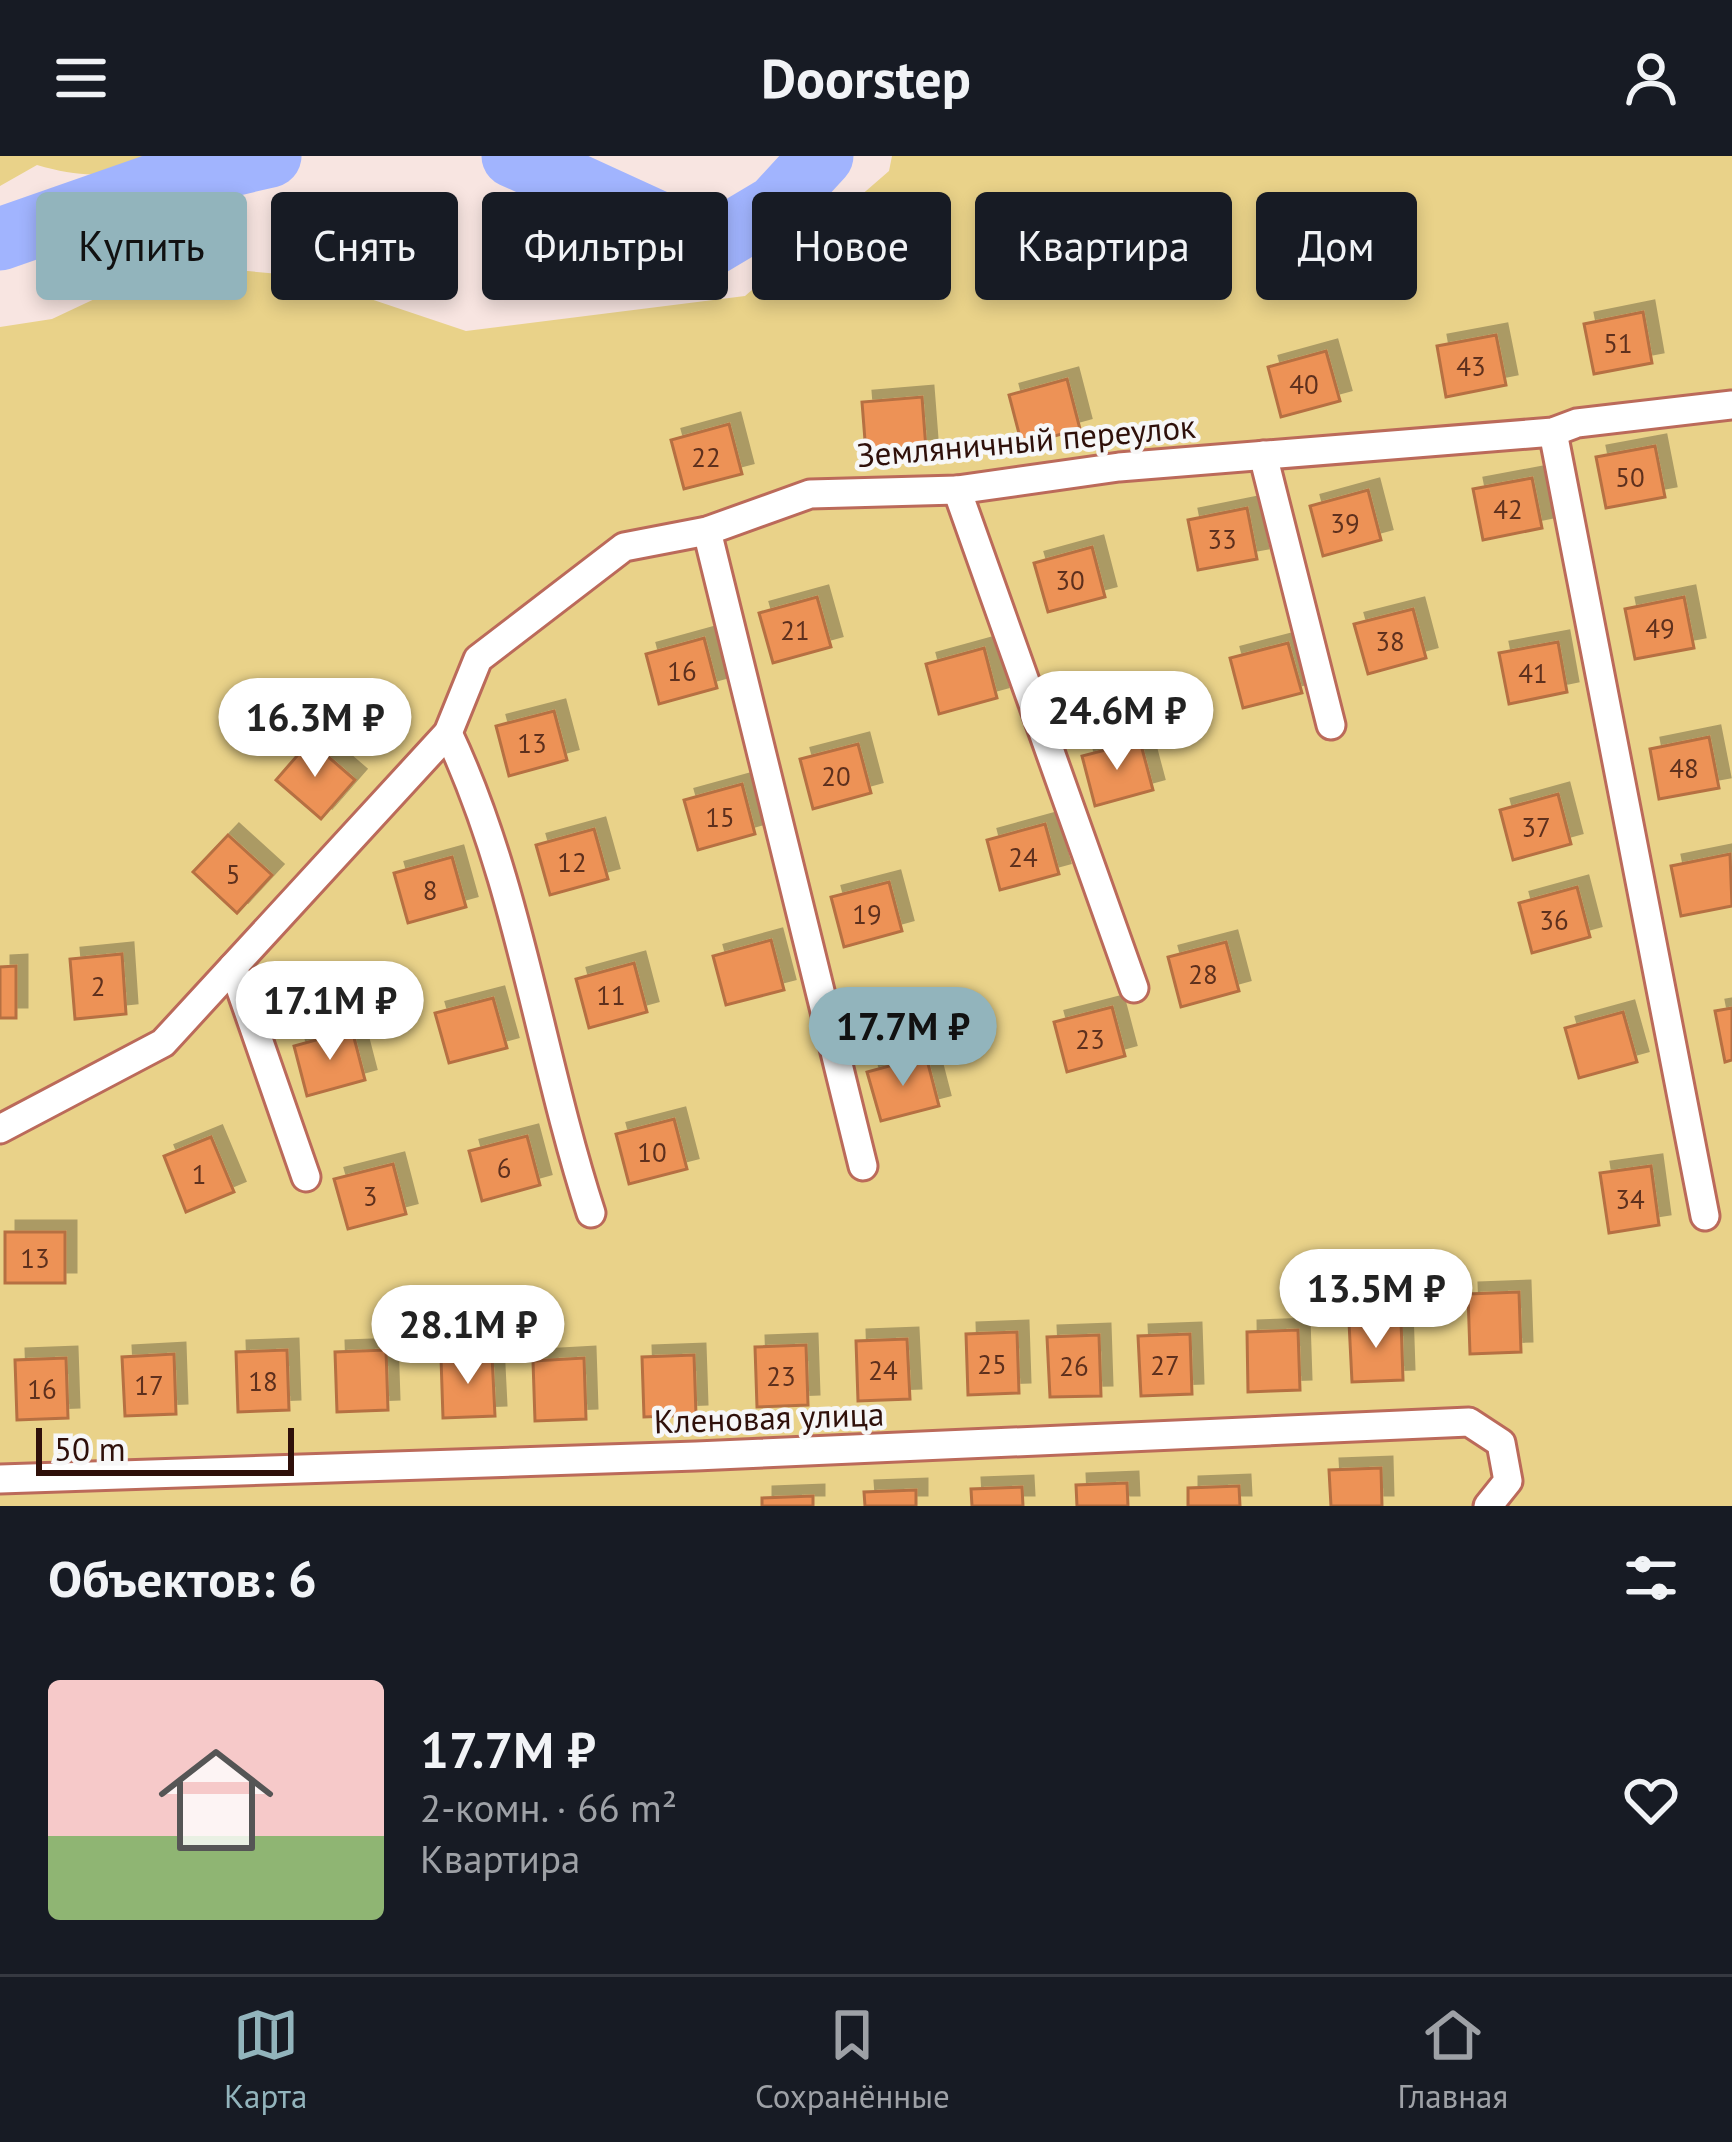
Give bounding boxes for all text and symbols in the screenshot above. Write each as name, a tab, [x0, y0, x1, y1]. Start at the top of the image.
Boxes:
text: Doorstep	[761, 43, 971, 113]
icon: menu	[48, 45, 114, 111]
icon: person	[1618, 45, 1684, 111]
chip: Купить	[36, 192, 247, 300]
chip: Снять	[271, 192, 458, 300]
chip: Фильтры	[482, 192, 728, 300]
chip: Новое	[752, 192, 951, 300]
chip: Квартира	[975, 192, 1232, 300]
chip: Дом	[1256, 192, 1417, 300]
house number: 51	[1603, 326, 1633, 360]
house number: 43	[1456, 349, 1486, 383]
house number: 40	[1289, 367, 1319, 401]
street label: Земляничный переулок	[855, 404, 1197, 476]
house number: 22	[691, 440, 721, 474]
house number: 50	[1615, 460, 1645, 494]
house number: 42	[1493, 492, 1523, 526]
house number: 39	[1330, 506, 1360, 540]
house number: 33	[1207, 522, 1237, 556]
house number: 30	[1055, 563, 1085, 597]
house number: 49	[1645, 611, 1675, 645]
house number: 21	[780, 613, 810, 647]
house number: 38	[1375, 624, 1405, 658]
house number: 16	[667, 654, 697, 688]
house number: 41	[1518, 656, 1548, 690]
pin: 24.6M ₽	[1006, 671, 1228, 773]
pin: 16.3M ₽	[204, 678, 426, 780]
text: 24.6M ₽	[1047, 684, 1187, 735]
text: 16.3M ₽	[245, 691, 385, 742]
house number: 13	[517, 726, 547, 760]
house number: 48	[1669, 751, 1699, 785]
house number: 20	[821, 759, 851, 793]
house number: 15	[705, 800, 735, 834]
house number: 37	[1521, 810, 1551, 844]
house number: 24	[1008, 840, 1038, 874]
house number: 12	[557, 845, 587, 879]
house number: 5	[226, 857, 240, 891]
house number: 8	[423, 873, 437, 907]
house number: 19	[852, 897, 882, 931]
house number: 36	[1539, 903, 1569, 937]
house number: 28	[1188, 957, 1218, 991]
pin: 17.1M ₽	[219, 961, 441, 1063]
house number: 2	[91, 969, 105, 1003]
text: 17.1M ₽	[263, 974, 397, 1025]
house number: 11	[596, 978, 626, 1012]
pin: 17.7M ₽	[792, 987, 1014, 1089]
text: 17.7M ₽	[836, 1000, 970, 1051]
house number: 23	[1075, 1022, 1105, 1056]
house number: 10	[637, 1135, 667, 1169]
house number: 6	[497, 1151, 511, 1185]
house number: 1	[192, 1157, 206, 1191]
house number: 3	[363, 1179, 377, 1213]
house number: 34	[1615, 1182, 1645, 1216]
house number: 13	[20, 1241, 50, 1275]
pin: 13.5M ₽	[1265, 1249, 1487, 1351]
text: 13.5M ₽	[1306, 1262, 1446, 1313]
pin: 28.1M ₽	[357, 1285, 579, 1387]
text: 28.1M ₽	[398, 1298, 538, 1349]
house number: 25	[977, 1347, 1007, 1381]
house number: 27	[1150, 1348, 1180, 1382]
house number: 26	[1059, 1349, 1089, 1383]
house number: 24	[868, 1353, 898, 1387]
house number: 23	[766, 1359, 796, 1393]
house number: 18	[248, 1364, 278, 1398]
house number: 17	[134, 1368, 164, 1402]
house number: 16	[27, 1372, 57, 1406]
street label: Кленовая улица	[653, 1391, 885, 1443]
scale bar	[36, 1422, 294, 1475]
text: 50 m	[54, 1427, 126, 1470]
text: Объектов: 6	[48, 1545, 317, 1611]
icon: filters	[1618, 1545, 1684, 1611]
text: 17.7M ₽	[420, 1716, 596, 1782]
icon: home	[144, 1728, 288, 1872]
icon: heart	[1618, 1767, 1684, 1833]
text: 2-комн. · 66 m²	[420, 1782, 677, 1833]
text: Квартира	[420, 1833, 580, 1884]
tab: Карта	[224, 2002, 307, 2117]
tab: Сохранённые	[755, 2002, 950, 2117]
tab: Главная	[1398, 2002, 1508, 2117]

